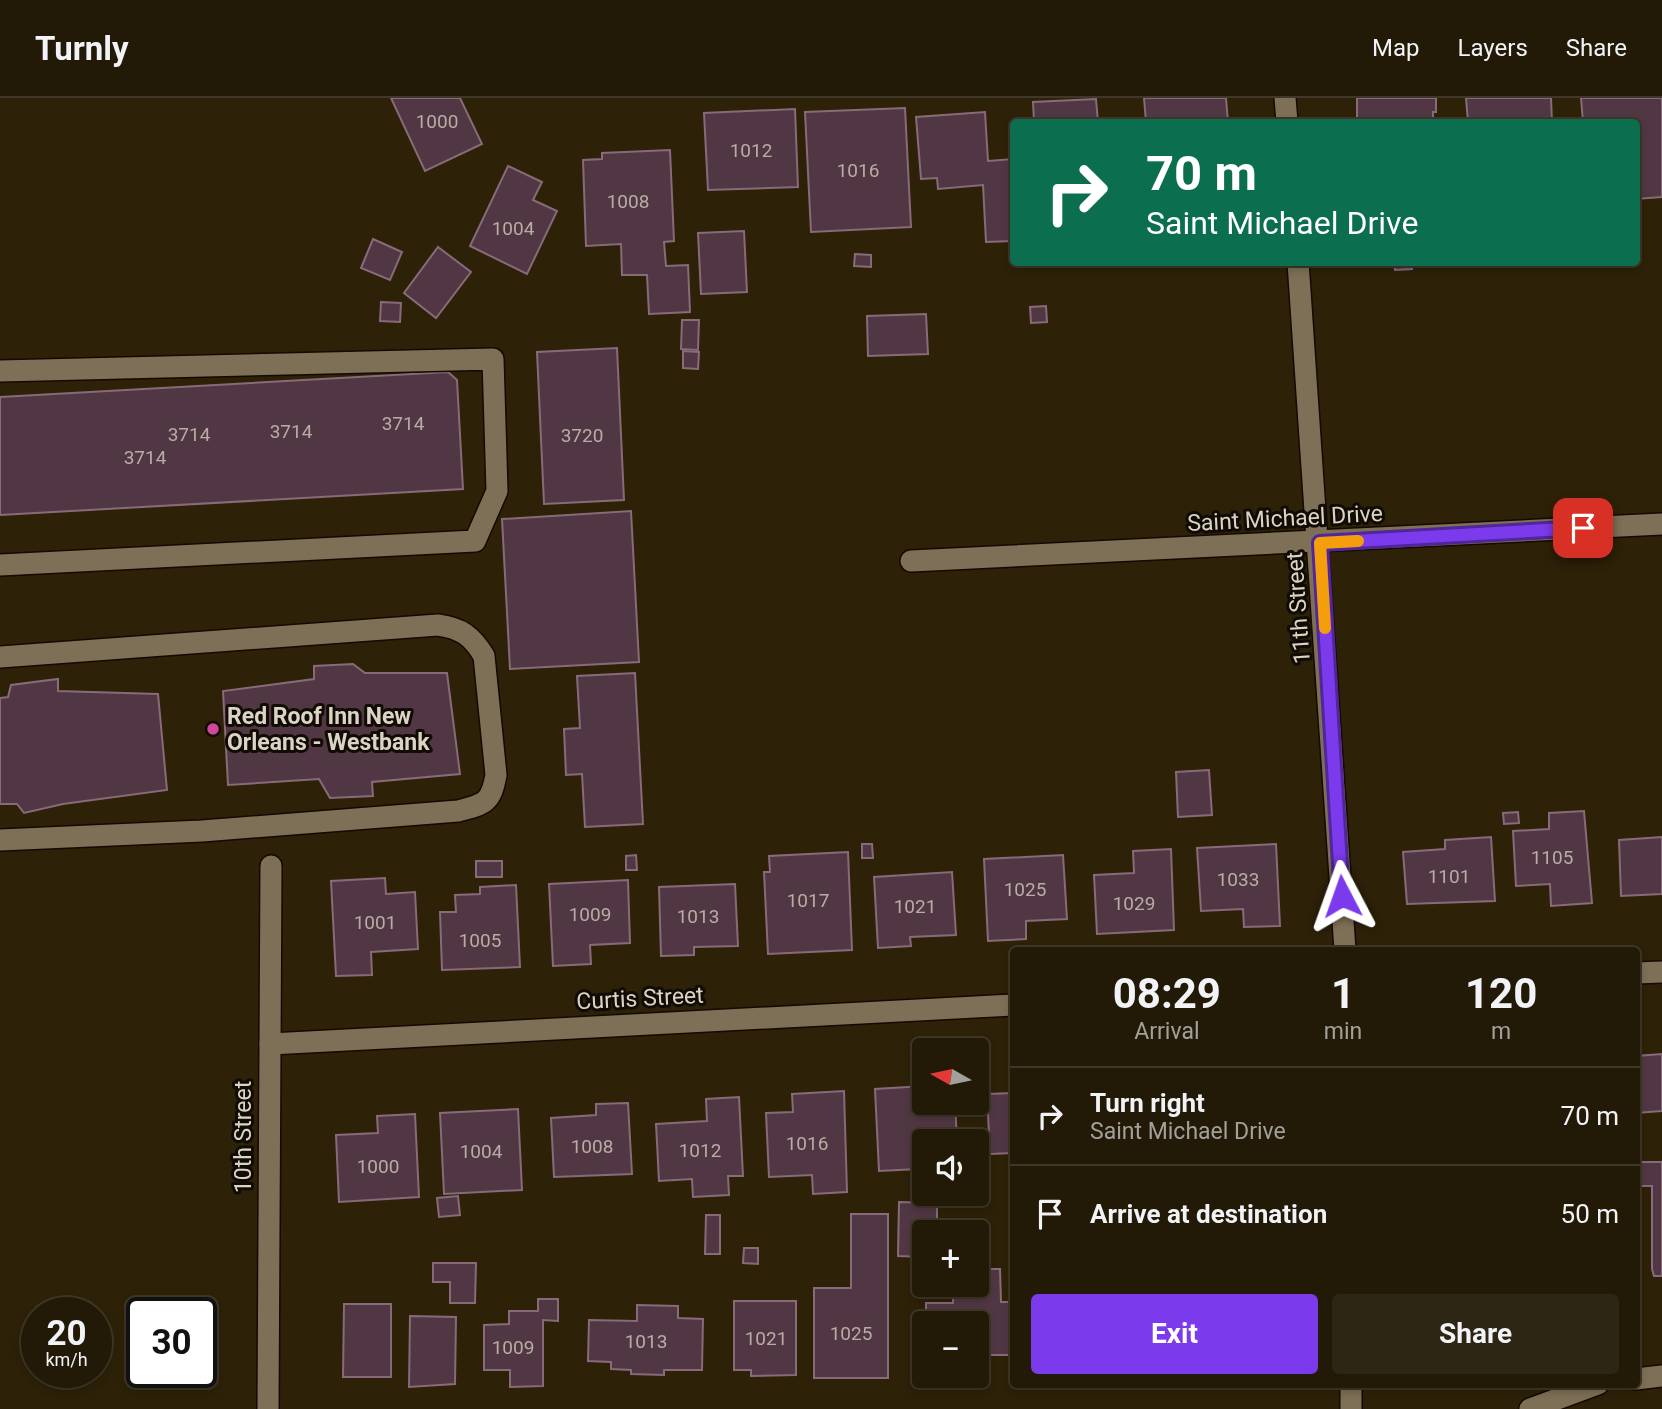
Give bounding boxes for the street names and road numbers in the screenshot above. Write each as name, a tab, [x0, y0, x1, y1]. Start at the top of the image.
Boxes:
street label: Saint Michael Drive	[1187, 500, 1383, 537]
street label: 11th Street	[1281, 551, 1316, 665]
street label: Curtis Street	[576, 982, 704, 1015]
street label: 10th Street	[230, 1081, 257, 1193]

